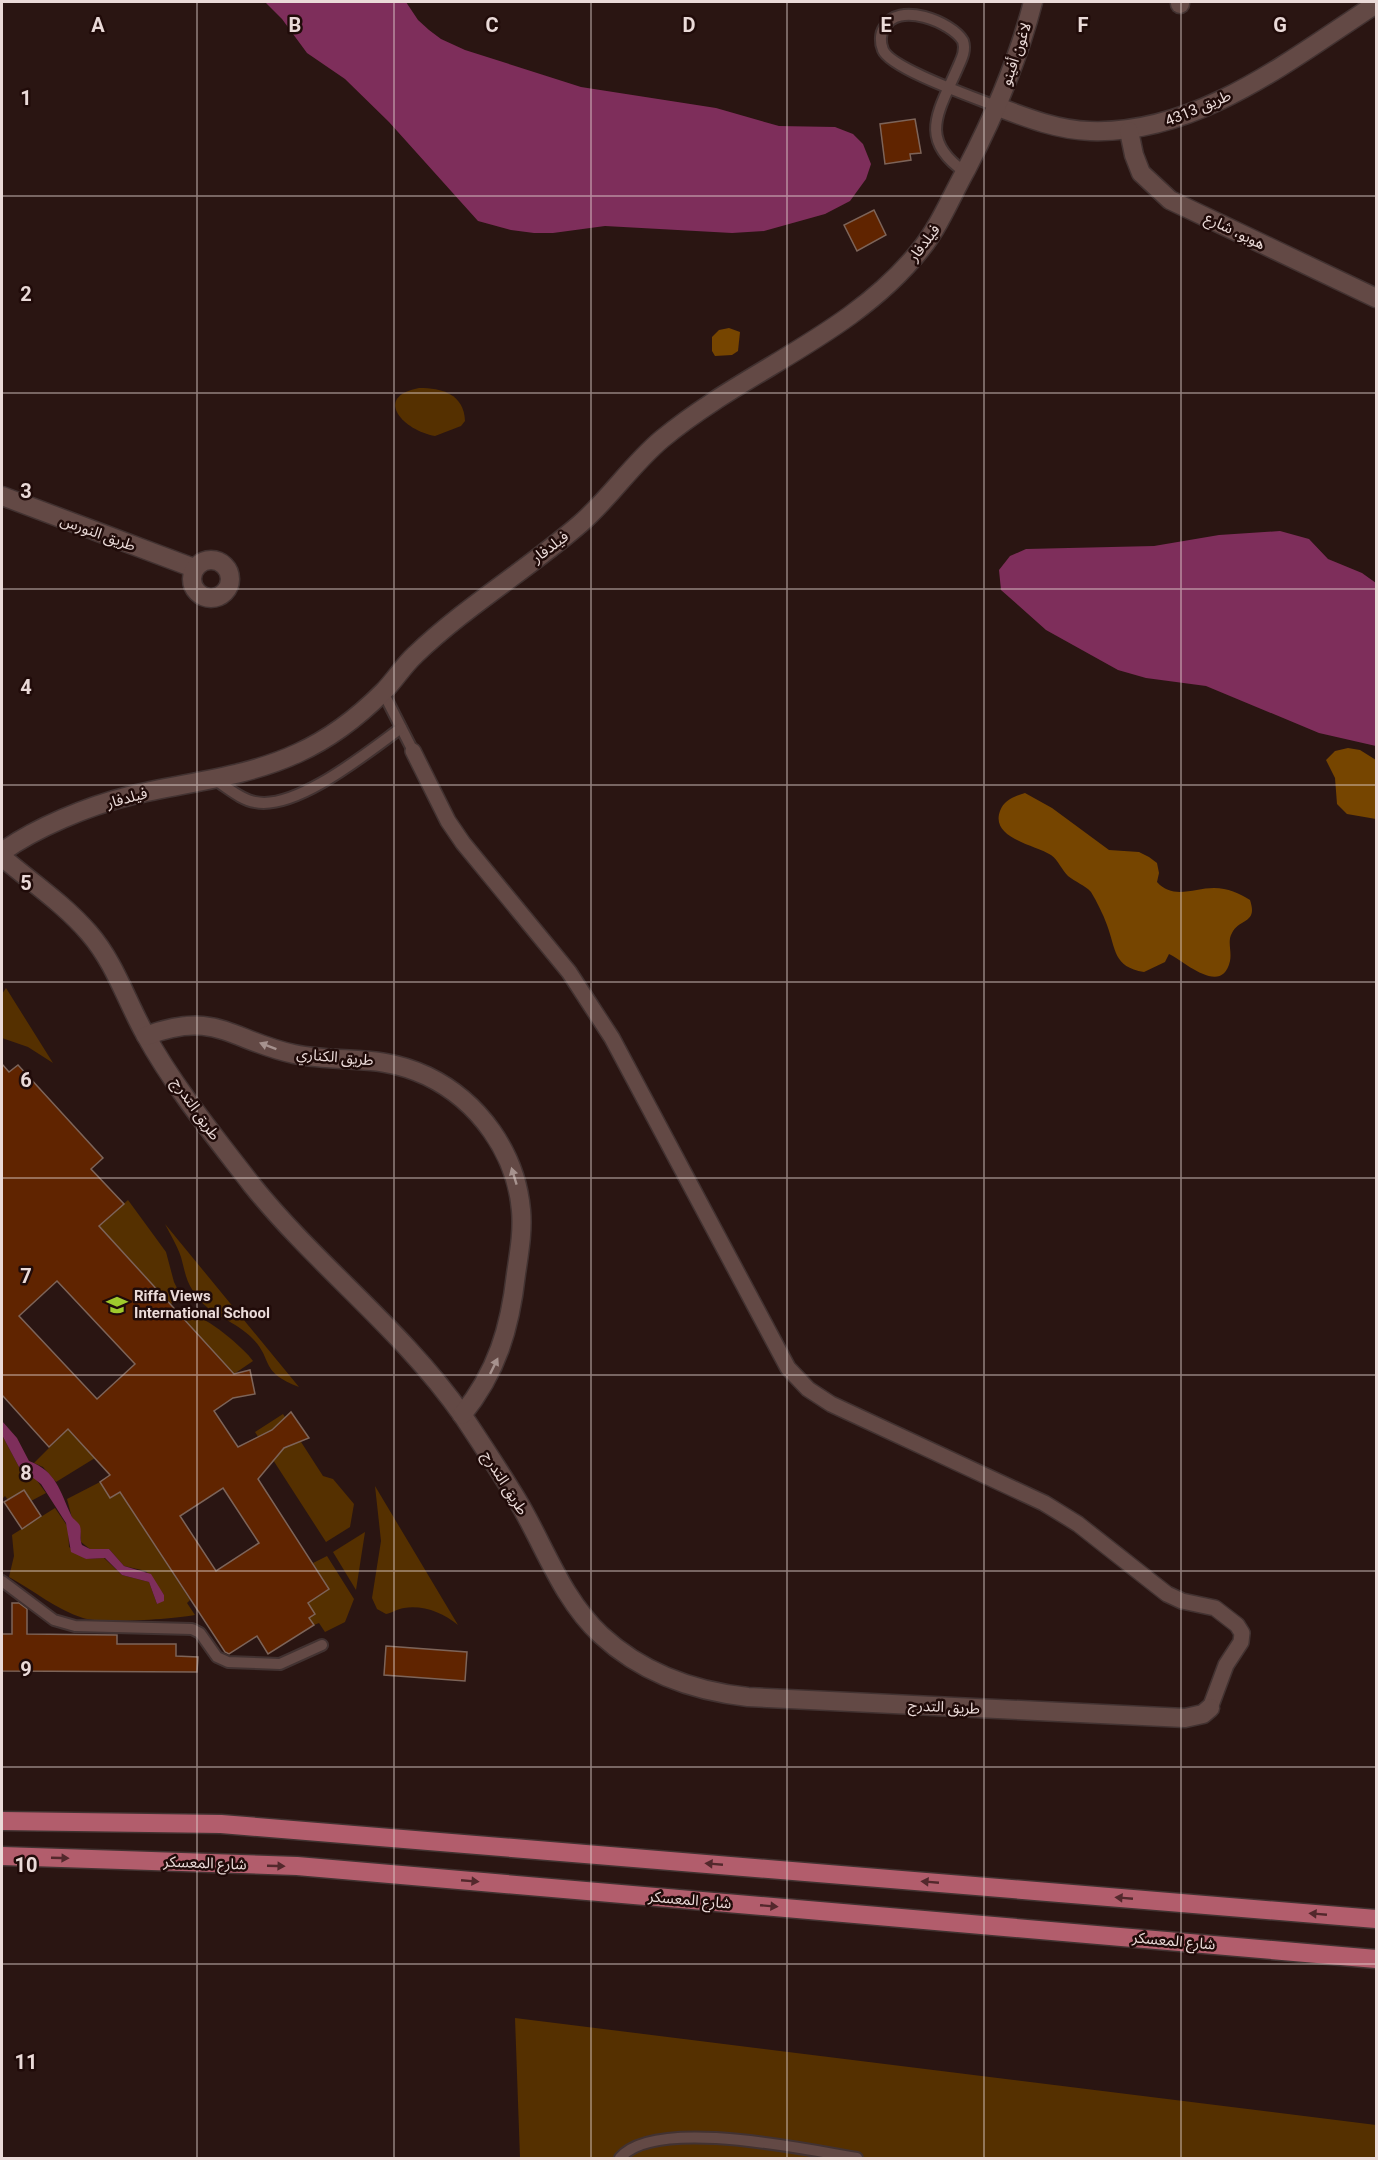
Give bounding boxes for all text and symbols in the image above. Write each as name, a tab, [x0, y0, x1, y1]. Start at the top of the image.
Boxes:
text: A	[91, 13, 105, 37]
text: B	[289, 13, 301, 37]
text: C	[485, 13, 499, 37]
text: D	[683, 13, 696, 37]
text: E	[880, 13, 892, 37]
text: F	[1078, 13, 1089, 37]
text: G	[1273, 13, 1287, 37]
street label: لاغون أفينو	[997, 20, 1035, 88]
text: 1	[20, 86, 32, 110]
street label: طريق 4313	[1162, 86, 1234, 131]
street label: هوبو، شارع	[1201, 209, 1268, 256]
street label: فيلدفار	[904, 221, 944, 266]
text: 2	[20, 282, 32, 306]
text: 3	[20, 479, 32, 503]
street label: طريق النورس	[58, 511, 138, 556]
street label: فيلدفار	[527, 527, 572, 567]
text: 4	[20, 675, 32, 699]
street label: فيلدفار	[104, 784, 150, 812]
text: 5	[20, 871, 32, 895]
one-way arrow	[258, 1041, 276, 1051]
street label: طريق الكناري	[295, 1045, 374, 1072]
text: 6	[20, 1068, 32, 1092]
street label: طريق التدرج	[165, 1074, 224, 1145]
one-way arrow	[509, 1166, 518, 1184]
text: 7	[20, 1264, 32, 1288]
place label: Riffa Views International School	[134, 1287, 270, 1322]
school or university icon: Riffa Views International School	[105, 1293, 129, 1317]
one-way arrow	[488, 1357, 498, 1375]
street label: طريق التدرج	[476, 1448, 532, 1520]
text: 8	[20, 1461, 32, 1485]
text: 9	[20, 1657, 32, 1681]
street label: طريق التدرج	[907, 1696, 980, 1721]
text: 10	[15, 1853, 37, 1877]
one-way arrow	[50, 1853, 69, 1862]
street label: شارع المعسكر	[162, 1853, 247, 1876]
one-way arrow	[705, 1860, 724, 1869]
one-way arrow	[266, 1861, 285, 1870]
one-way arrow	[461, 1876, 480, 1886]
one-way arrow	[920, 1877, 939, 1887]
street label: شارع المعسكر	[646, 1887, 732, 1916]
one-way arrow	[1114, 1893, 1133, 1903]
one-way arrow	[760, 1901, 779, 1911]
one-way arrow	[1309, 1909, 1328, 1919]
street label: شارع المعسكر	[1130, 1928, 1216, 1957]
text: 11	[15, 2050, 37, 2074]

